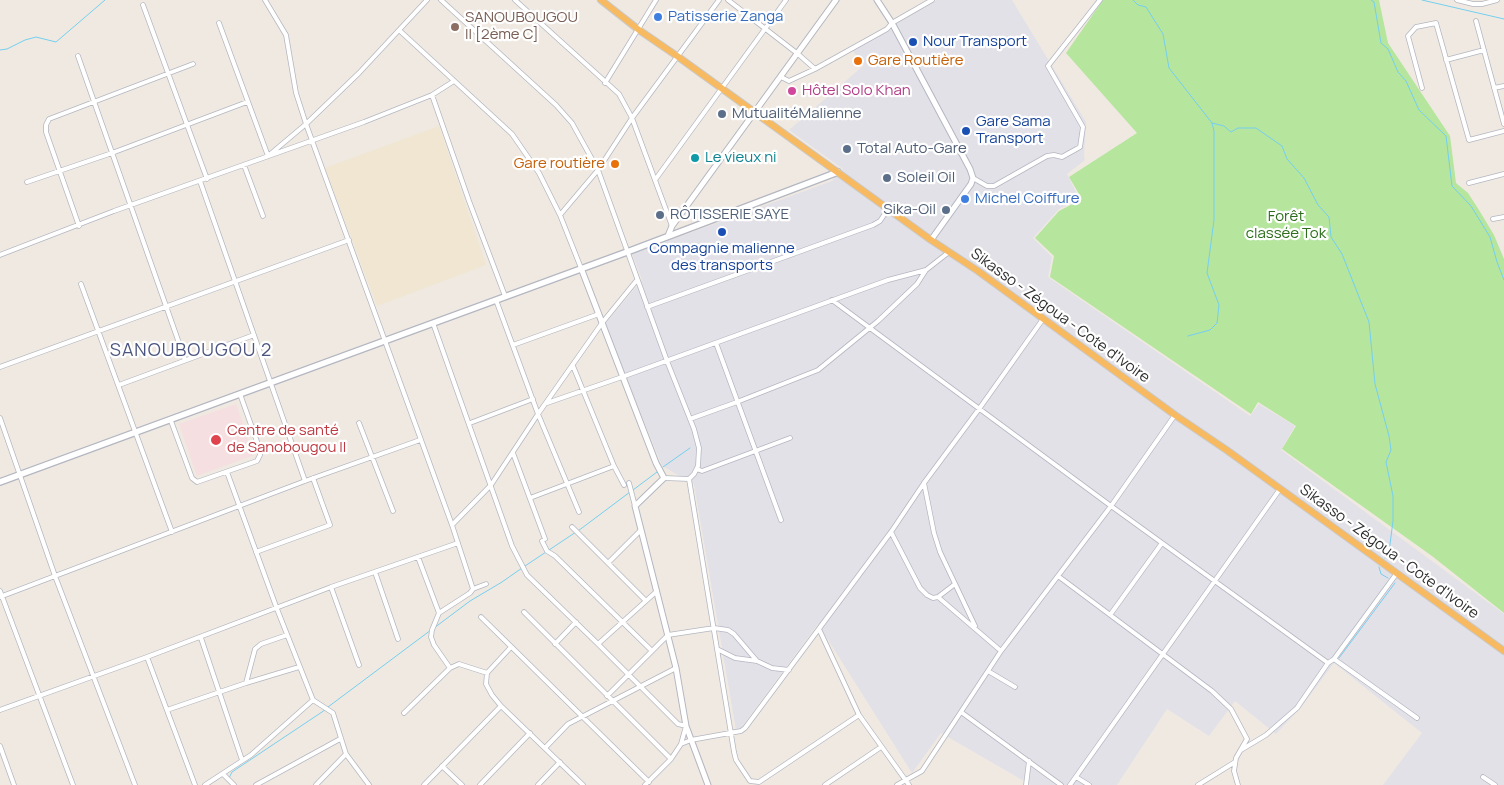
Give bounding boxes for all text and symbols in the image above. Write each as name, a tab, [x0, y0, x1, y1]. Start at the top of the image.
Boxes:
place label: Patisserie Zanga	[668, 8, 783, 26]
place label: SANOUBOUGOU II [2ème C]	[465, 9, 578, 44]
marker: Patisserie Zanga	[652, 11, 664, 23]
marker: SANOUBOUGOU II [2ème C]	[449, 21, 461, 33]
place label: Nour Transport	[923, 33, 1027, 51]
marker: Nour Transport	[907, 36, 919, 48]
place label: Gare Routière	[868, 52, 963, 70]
marker: Gare Routière	[852, 55, 864, 67]
place label: Hôtel Solo Khan	[802, 82, 911, 100]
marker: Hôtel Solo Khan	[786, 85, 798, 97]
place label: MutualitéMalienne	[732, 105, 862, 123]
marker: MutualitéMalienne	[716, 108, 728, 120]
place label: Gare Sama Transport	[976, 113, 1051, 148]
marker: Gare Sama Transport	[960, 125, 972, 137]
place label: Total Auto-Gare	[857, 140, 967, 158]
marker: Total Auto-Gare	[841, 143, 853, 155]
place label: Le vieux ni	[705, 149, 777, 167]
marker: Le vieux ni	[689, 152, 701, 164]
place label: Gare routière	[514, 155, 605, 173]
marker: Gare routière	[609, 158, 621, 170]
place label: Soleil Oil	[897, 169, 955, 187]
marker: Soleil Oil	[881, 172, 893, 184]
place label: Michel Coiffure	[975, 190, 1080, 208]
marker: Michel Coiffure	[959, 193, 971, 205]
place label: Sika-Oil	[883, 201, 936, 219]
marker: Sika-Oil	[940, 204, 952, 216]
place label: RÔTISSERIE SAYE	[670, 206, 789, 224]
park label: Forêt classée Tok	[1246, 208, 1326, 243]
marker: RÔTISSERIE SAYE	[654, 209, 666, 221]
marker: Compagnie malienne des transports	[716, 226, 728, 238]
place label: Compagnie malienne des transports	[649, 240, 795, 275]
street label: Sikasso - Zégoua - Cote d'Ivoire	[967, 245, 1153, 387]
district label: SANOUBOUGOU 2	[108, 340, 274, 362]
place label: Centre de santé de Sanobougou II	[227, 422, 346, 457]
marker: Centre de santé de Sanobougou II	[209, 433, 223, 447]
street label: Sikasso - Zégoua - Cote d'Ivoire	[1296, 481, 1482, 623]

